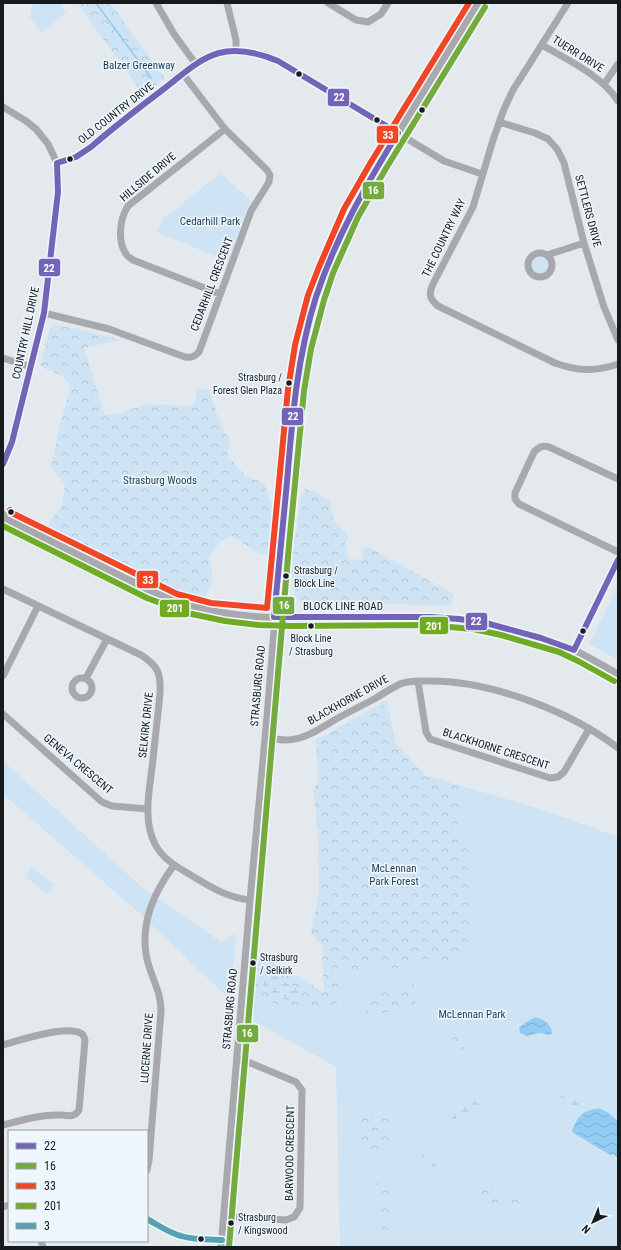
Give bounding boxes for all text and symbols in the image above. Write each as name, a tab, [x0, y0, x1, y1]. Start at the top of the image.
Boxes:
street label: TUERR DRIVE	[550, 33, 607, 75]
park label: Balzer Greenway	[103, 59, 175, 72]
unlabelled marker	[294, 69, 304, 79]
street label: OLD COUNTRY DRIVE	[76, 79, 157, 147]
line badge: 22	[327, 88, 350, 107]
text: 22	[333, 91, 345, 104]
unlabelled marker	[417, 105, 427, 115]
unlabelled marker	[372, 115, 382, 125]
line badge: 33	[376, 125, 399, 144]
text: 33	[382, 129, 394, 142]
street label: HILLSIDE DRIVE	[117, 149, 179, 204]
unlabelled marker	[65, 154, 75, 164]
street label: SETTLERS DRIVE	[572, 174, 604, 249]
line badge: 16	[362, 181, 385, 200]
text: 16	[367, 184, 379, 197]
street label: THE COUNTRY WAY	[419, 196, 469, 279]
park label: Cedarhill Park	[180, 215, 240, 228]
street label: CEDARHILL CRESCENT	[188, 235, 236, 333]
line badge: 22	[38, 258, 61, 277]
text: 22	[43, 262, 55, 275]
street label: COUNTRY HILL DRIVE	[10, 285, 42, 381]
place label: Strasburg / Forest Glen Plaza	[213, 372, 282, 396]
marker: Strasburg / Forest Glen Plaza	[284, 378, 294, 388]
line badge: 22	[281, 407, 304, 426]
text: 22	[287, 410, 299, 423]
park label: Strasburg Woods	[123, 474, 197, 487]
unlabelled marker	[6, 507, 16, 517]
place label: Strasburg / Block Line	[294, 565, 338, 589]
line badge: 33	[136, 570, 159, 589]
marker: Strasburg / Block Line	[281, 571, 291, 581]
text: 33	[142, 574, 154, 587]
line badge: 16	[272, 596, 295, 615]
line badge: 201	[159, 599, 190, 618]
text: 16	[278, 599, 290, 612]
street label: BLOCK LINE ROAD	[303, 600, 383, 613]
text: 201	[167, 602, 183, 615]
line badge: 22	[465, 612, 488, 631]
text: 22	[470, 615, 482, 628]
line badge: 201	[419, 616, 449, 635]
text: 201	[426, 620, 442, 633]
marker: Block Line / Strasburg	[306, 621, 316, 631]
unlabelled marker	[578, 626, 588, 636]
place label: Block Line / Strasburg	[289, 633, 333, 657]
street label: STRASBURG ROAD	[248, 645, 268, 727]
street label: BLACKHORNE DRIVE	[305, 672, 391, 728]
street label: SELKIRK DRIVE	[136, 691, 156, 759]
street label: BLACKHORNE CRESCENT	[441, 726, 551, 772]
street label: GENEVA CRESCENT	[41, 731, 115, 797]
park label: McLennan Park Forest	[369, 862, 419, 888]
place label: Strasburg / Selkirk	[260, 952, 298, 976]
marker: Strasburg / Selkirk	[248, 958, 258, 968]
street label: STRASBURG ROAD	[220, 968, 240, 1050]
park label: McLennan Park	[438, 1008, 506, 1021]
street label: LUCERNE DRIVE	[138, 1012, 156, 1083]
line badge: 16	[236, 1024, 259, 1043]
text: 16	[241, 1027, 253, 1040]
street label: BARWOOD CRESCENT	[283, 1105, 297, 1201]
legend	[8, 1130, 148, 1242]
text: 22	[44, 1139, 56, 1153]
text: 16	[44, 1159, 56, 1173]
text: 33	[44, 1179, 56, 1193]
text: 201	[44, 1199, 62, 1213]
north arrow	[573, 1202, 613, 1242]
place label: Strasburg / Kingswood	[238, 1212, 288, 1236]
marker: Strasburg / Kingswood	[226, 1218, 236, 1228]
text: 3	[44, 1219, 50, 1233]
text: N	[579, 1222, 593, 1236]
unlabelled marker	[196, 1234, 206, 1244]

